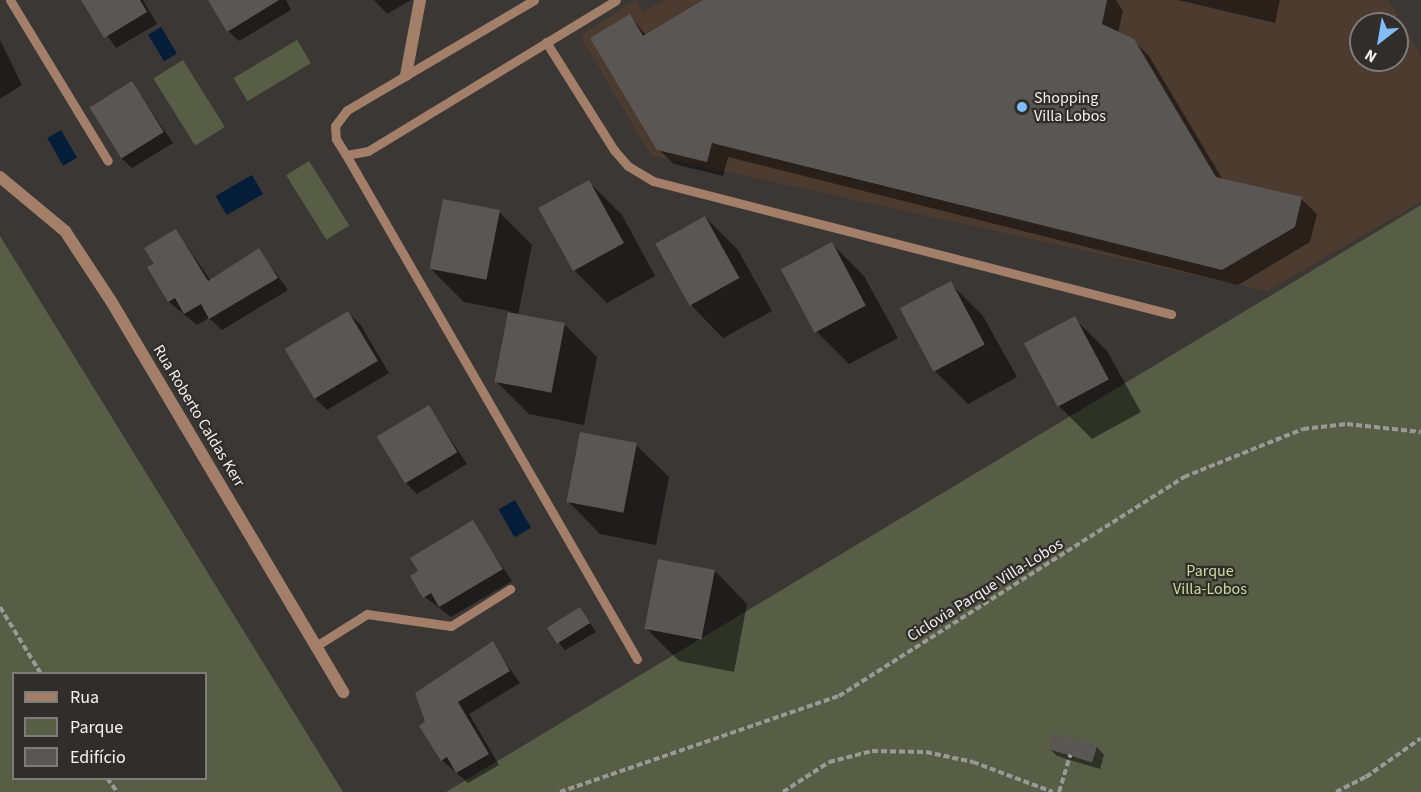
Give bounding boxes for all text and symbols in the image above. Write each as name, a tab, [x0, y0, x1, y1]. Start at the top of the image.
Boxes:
north arrow	[1349, 12, 1409, 72]
text: N	[1361, 44, 1381, 68]
place label: Shopping Villa Lobos	[1034, 88, 1106, 126]
marker: Shopping Villa Lobos	[1015, 100, 1029, 114]
street label: Rua Roberto Caldas Kerr	[149, 341, 249, 491]
street label: Ciclovia Parque Villa-Lobos	[904, 534, 1066, 646]
park label: Parque Villa-Lobos	[1173, 561, 1247, 599]
legend	[12, 672, 207, 780]
text: Rua	[70, 685, 99, 710]
text: Parque	[70, 715, 123, 740]
text: Edifício	[70, 745, 126, 770]

